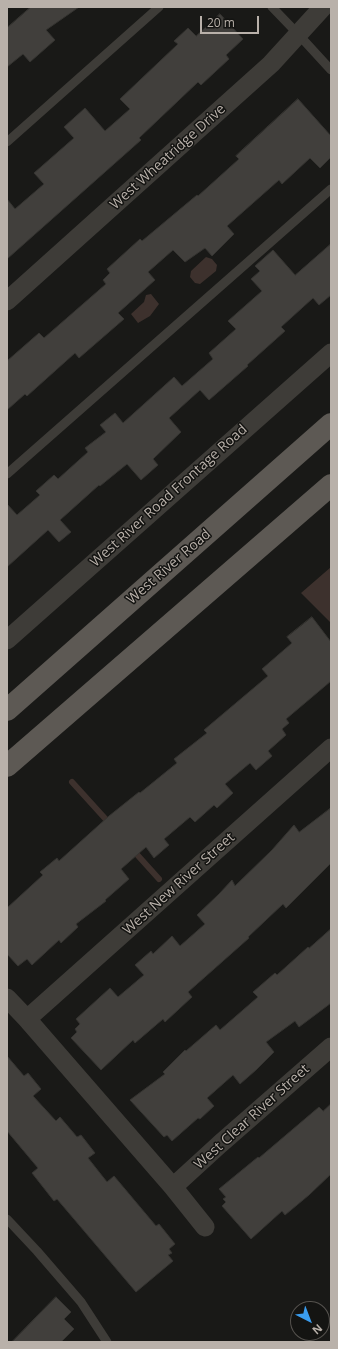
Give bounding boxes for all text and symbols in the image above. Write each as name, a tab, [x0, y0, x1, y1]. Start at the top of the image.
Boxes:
scale bar	[202, 8, 261, 34]
text: 20 m	[207, 14, 235, 31]
street label: West Wheatridge Drive	[107, 101, 229, 213]
street label: West River Road Frontage Road	[87, 421, 251, 571]
street label: West River Road	[124, 526, 214, 608]
street label: West New River Street	[120, 829, 238, 939]
street label: West Clear River Street	[191, 1061, 313, 1173]
north arrow	[290, 1301, 330, 1341]
text: N	[309, 1321, 326, 1338]

